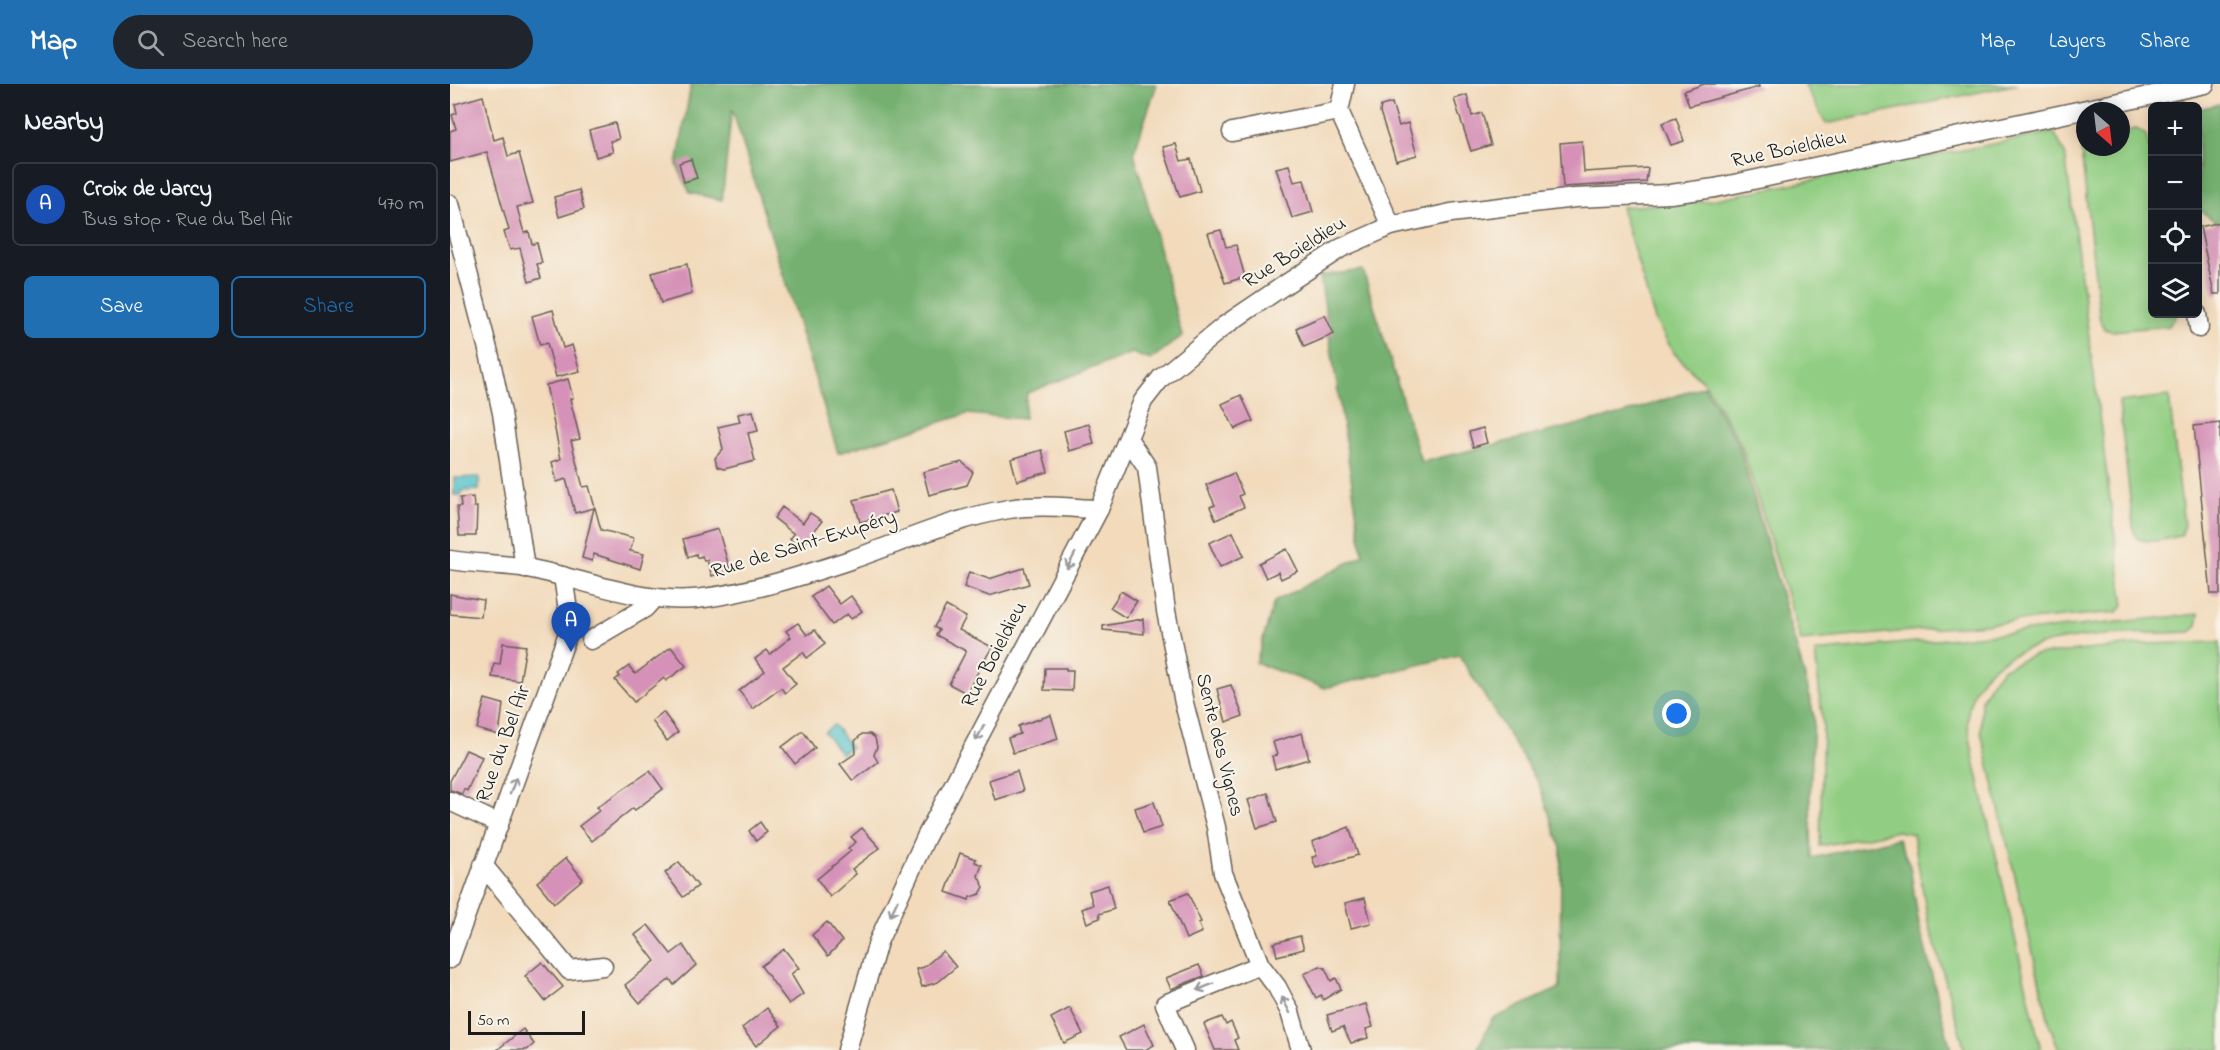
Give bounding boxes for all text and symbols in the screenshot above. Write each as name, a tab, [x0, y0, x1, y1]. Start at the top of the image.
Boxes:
search box	[113, 15, 533, 69]
text: Map	[30, 22, 77, 63]
icon: search	[134, 26, 167, 59]
text: Search here	[182, 26, 288, 58]
text: Map	[1980, 27, 2016, 57]
text: Layers	[2049, 27, 2106, 57]
text: Share	[2139, 27, 2190, 57]
north arrow	[2076, 102, 2130, 156]
map controls	[2148, 102, 2202, 318]
button: +	[2148, 102, 2202, 156]
text: Nearby	[24, 104, 103, 142]
street label: Rue Boieldieu	[1729, 123, 1849, 177]
button: −	[2148, 156, 2202, 210]
text: Croix de Jarcy	[83, 174, 212, 206]
text: A	[39, 190, 52, 219]
text: 470 m	[378, 190, 424, 219]
text: Bus stop · Rue du Bel Air	[83, 206, 292, 235]
street label: Rue Boieldieu	[1237, 209, 1353, 297]
button: locate	[2148, 210, 2202, 264]
button: layers	[2148, 264, 2202, 318]
button: Save	[24, 276, 219, 338]
button: Share	[231, 276, 426, 338]
street label: Rue de Saint-Exupéry	[708, 503, 901, 589]
one-way arrow	[1065, 551, 1076, 569]
street label: Rue Boieldieu	[954, 596, 1036, 714]
pin: A	[552, 602, 590, 652]
street label: Sente des Vignes	[1185, 670, 1251, 820]
street label: Rue du Bel Air	[469, 681, 539, 807]
your location	[1662, 699, 1691, 728]
one-way arrow	[974, 724, 986, 741]
one-way arrow	[508, 777, 519, 795]
one-way arrow	[887, 899, 898, 917]
one-way arrow	[1197, 983, 1215, 994]
one-way arrow	[1279, 996, 1291, 1014]
scale bar	[468, 1008, 585, 1036]
text: 50 m	[477, 1009, 509, 1033]

